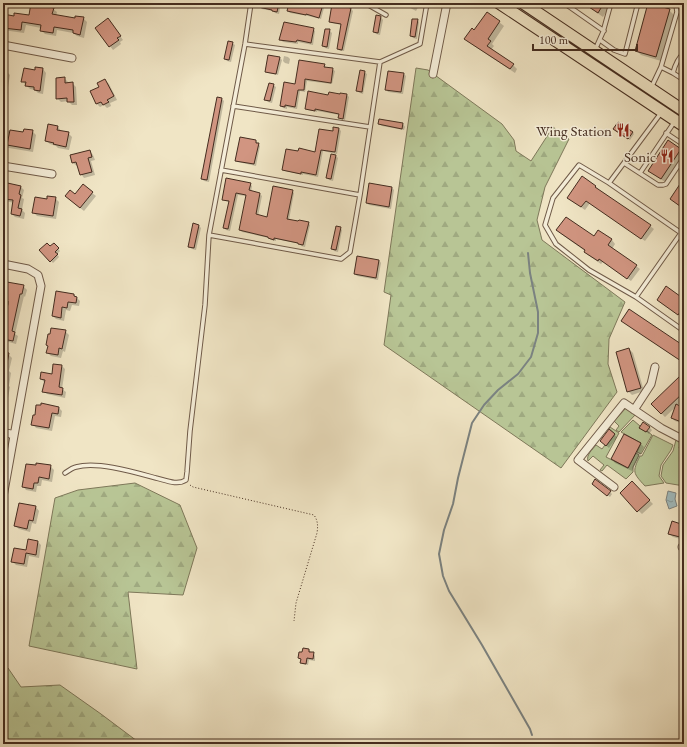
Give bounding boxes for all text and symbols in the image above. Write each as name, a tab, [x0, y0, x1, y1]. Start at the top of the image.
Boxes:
scale bar	[533, 26, 637, 52]
text: 100 m	[539, 32, 569, 48]
place label: Wing Station	[536, 121, 612, 140]
restaurant icon: Wing Station	[615, 122, 631, 138]
place label: Sonic	[624, 147, 656, 166]
restaurant icon: Sonic	[659, 148, 675, 164]

